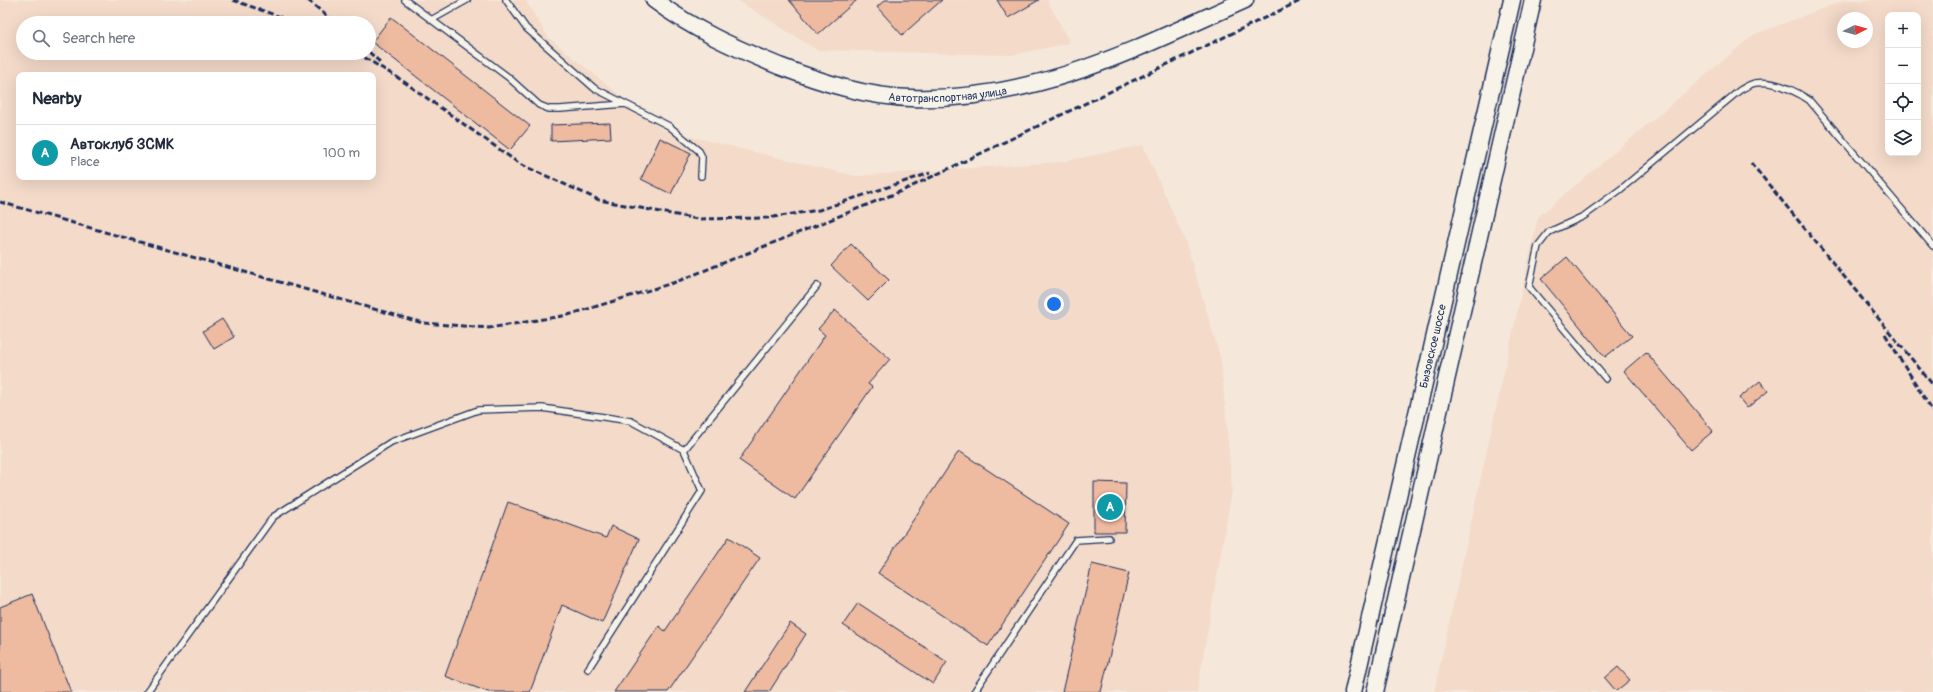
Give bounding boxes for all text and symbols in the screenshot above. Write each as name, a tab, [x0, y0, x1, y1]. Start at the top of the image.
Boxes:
north arrow	[1837, 12, 1873, 48]
map controls	[1885, 12, 1921, 156]
button: +	[1885, 12, 1921, 48]
search box	[16, 16, 376, 60]
icon: search	[30, 27, 52, 49]
text: Search here	[62, 29, 135, 48]
button: −	[1885, 48, 1921, 84]
street label: Автотранспортная улица	[888, 84, 1008, 105]
button: locate	[1885, 84, 1921, 120]
text: Nearby	[32, 88, 81, 109]
button: layers	[1885, 120, 1921, 156]
text: Автоклуб ЗСМК	[70, 135, 174, 154]
text: A	[41, 145, 49, 161]
text: 100 m	[323, 145, 360, 161]
text: Place	[70, 154, 99, 170]
your location	[1044, 294, 1064, 314]
street label: Бызовское шоссе	[1417, 302, 1449, 389]
pin: A	[1097, 492, 1123, 522]

